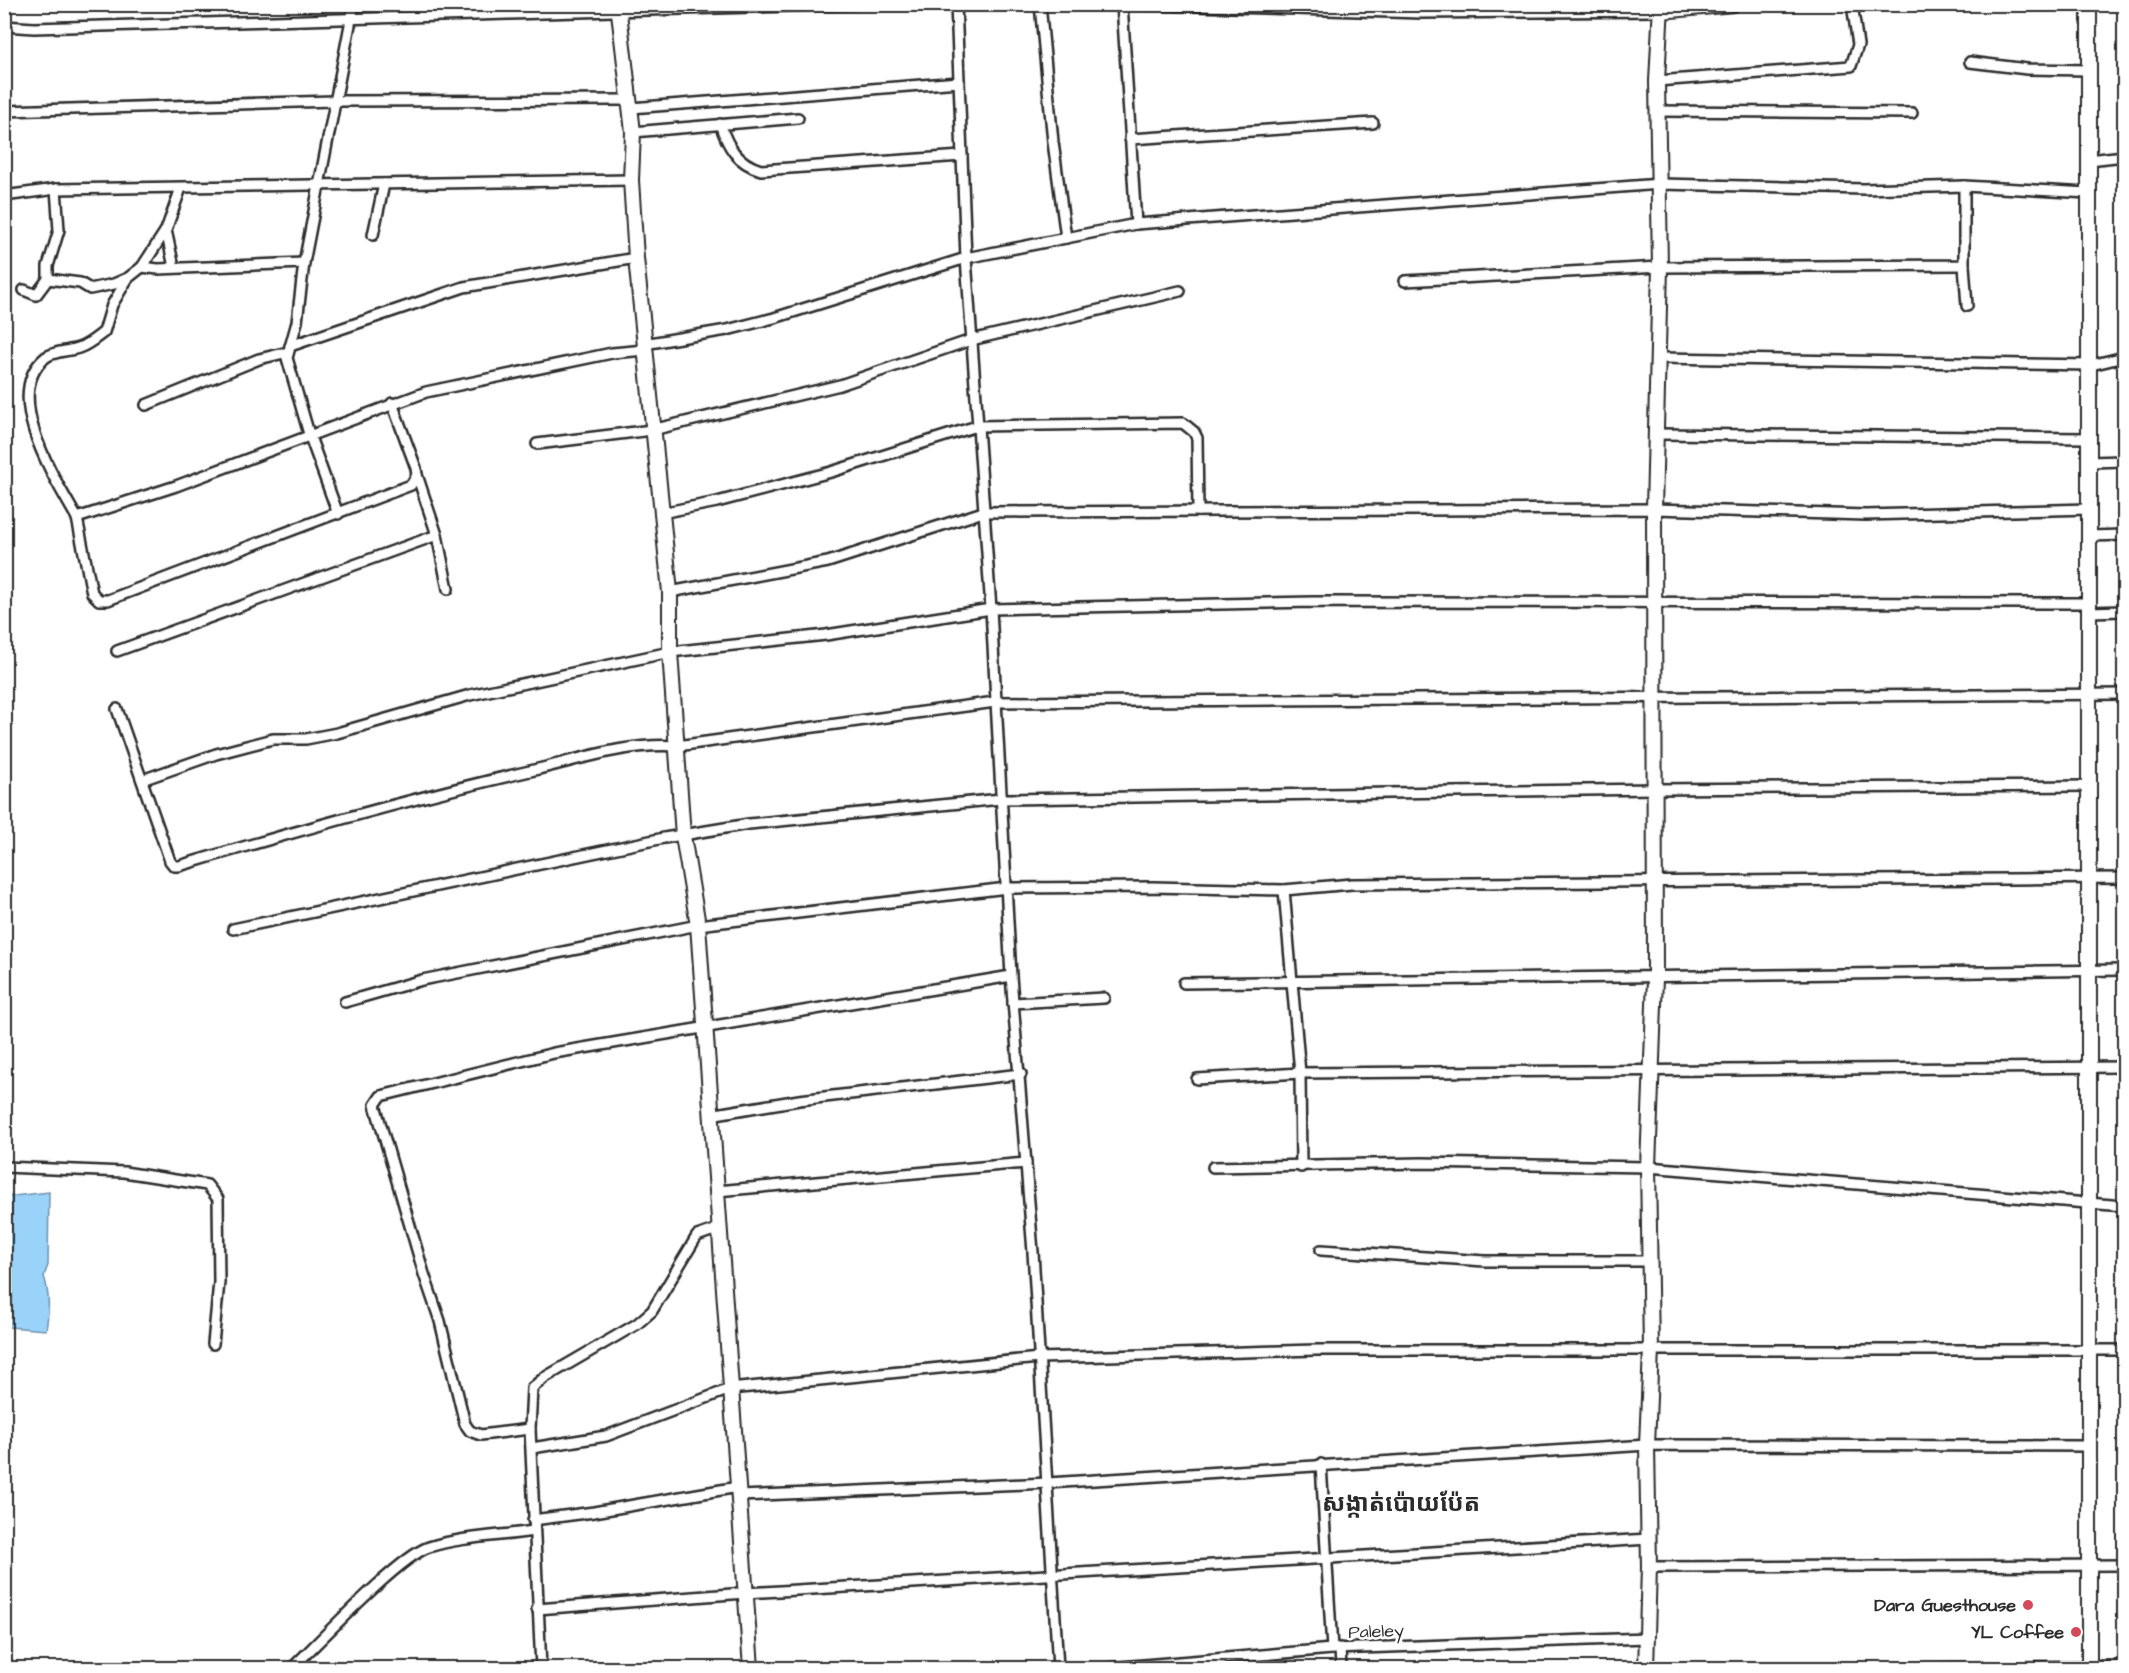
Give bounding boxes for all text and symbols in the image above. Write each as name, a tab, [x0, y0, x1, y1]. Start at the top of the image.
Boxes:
district label: សង្កាត់ប៉ោយប៉ែត	[1322, 1487, 1480, 1521]
place label: Dara Guesthouse	[1874, 1593, 2016, 1618]
marker: Dara Guesthouse	[2021, 1598, 2035, 1612]
street label: Paleley	[1348, 1618, 1404, 1646]
place label: YL Coffee	[1971, 1620, 2064, 1645]
marker: YL Coffee	[2069, 1625, 2083, 1639]

